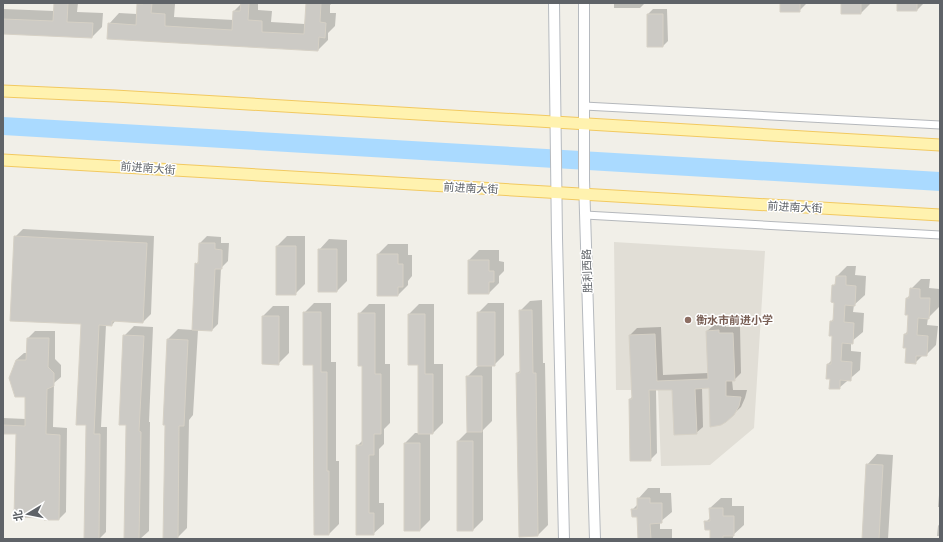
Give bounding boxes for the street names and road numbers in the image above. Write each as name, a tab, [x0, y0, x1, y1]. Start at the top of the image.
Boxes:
street label: 前进南大街	[120, 160, 176, 176]
street label: 前进南大街	[443, 181, 499, 195]
street label: 前进南大街	[767, 200, 823, 214]
street label: 胜利西路	[580, 249, 594, 293]

